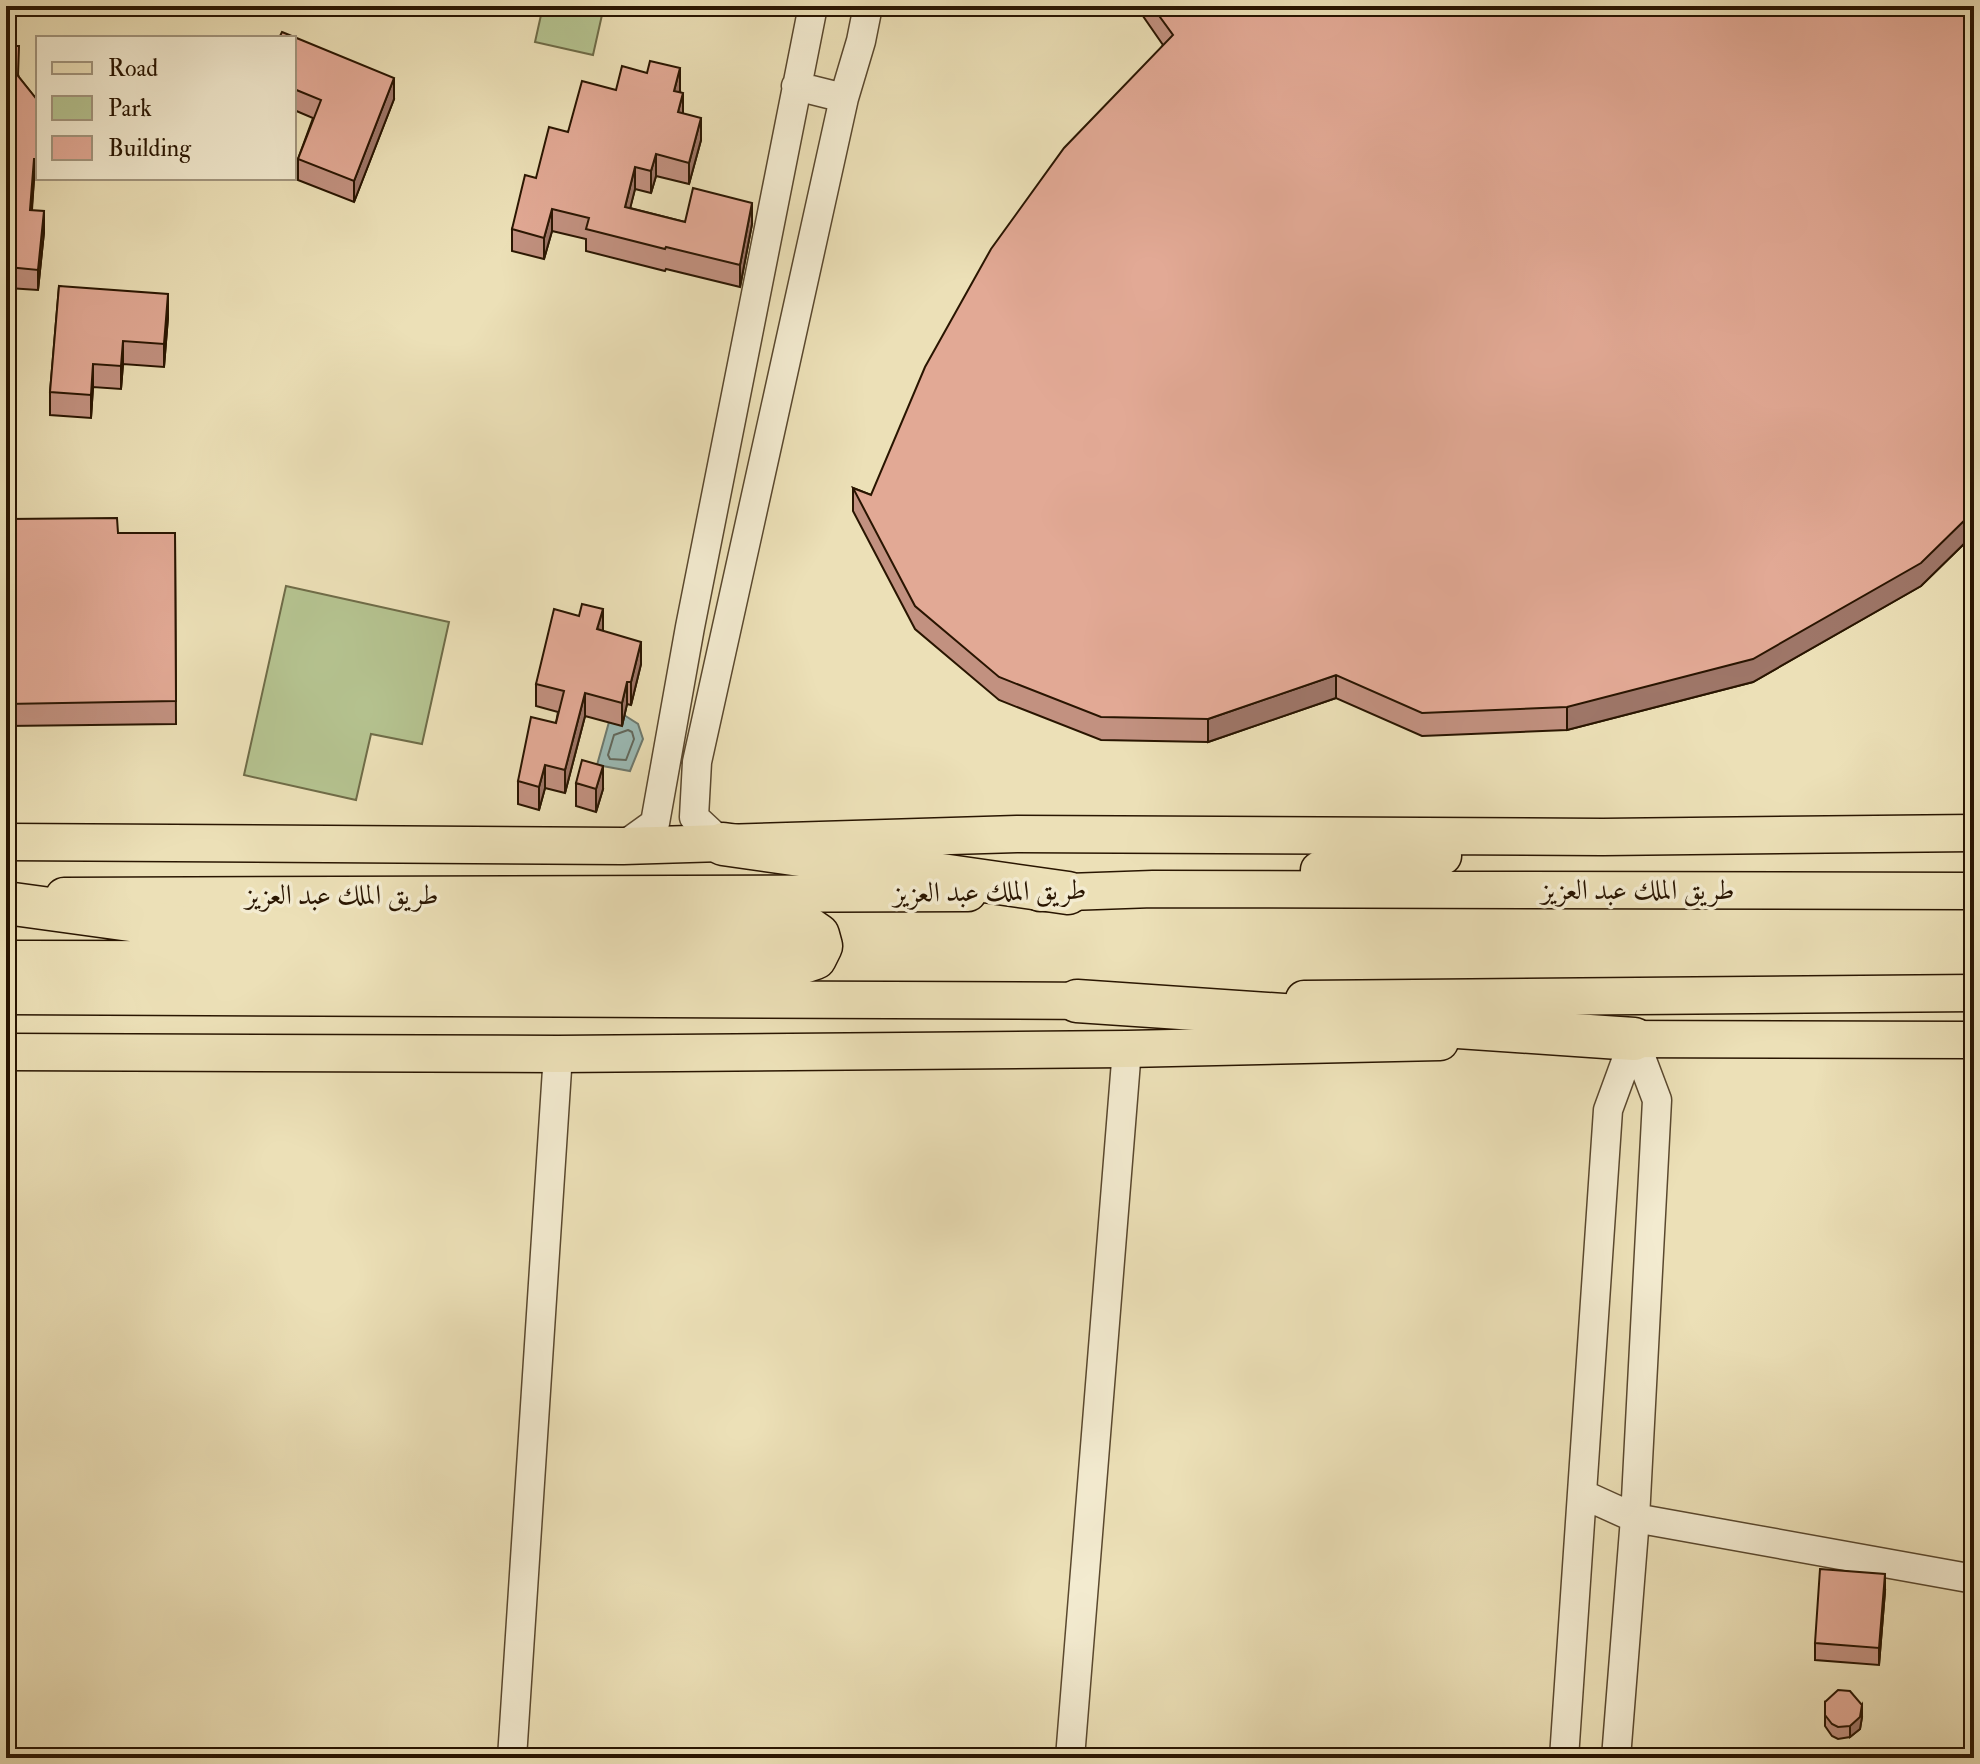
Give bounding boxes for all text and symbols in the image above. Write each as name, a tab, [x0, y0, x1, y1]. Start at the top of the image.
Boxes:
legend	[36, 36, 296, 180]
text: Road	[108, 53, 158, 84]
text: Park	[108, 93, 152, 124]
text: Building	[108, 133, 192, 164]
street label: طريق الملك عبد العزيز	[890, 873, 1087, 911]
street label: طريق الملك عبد العزيز	[1538, 873, 1735, 908]
street label: طريق الملك عبد العزيز	[242, 878, 439, 913]

